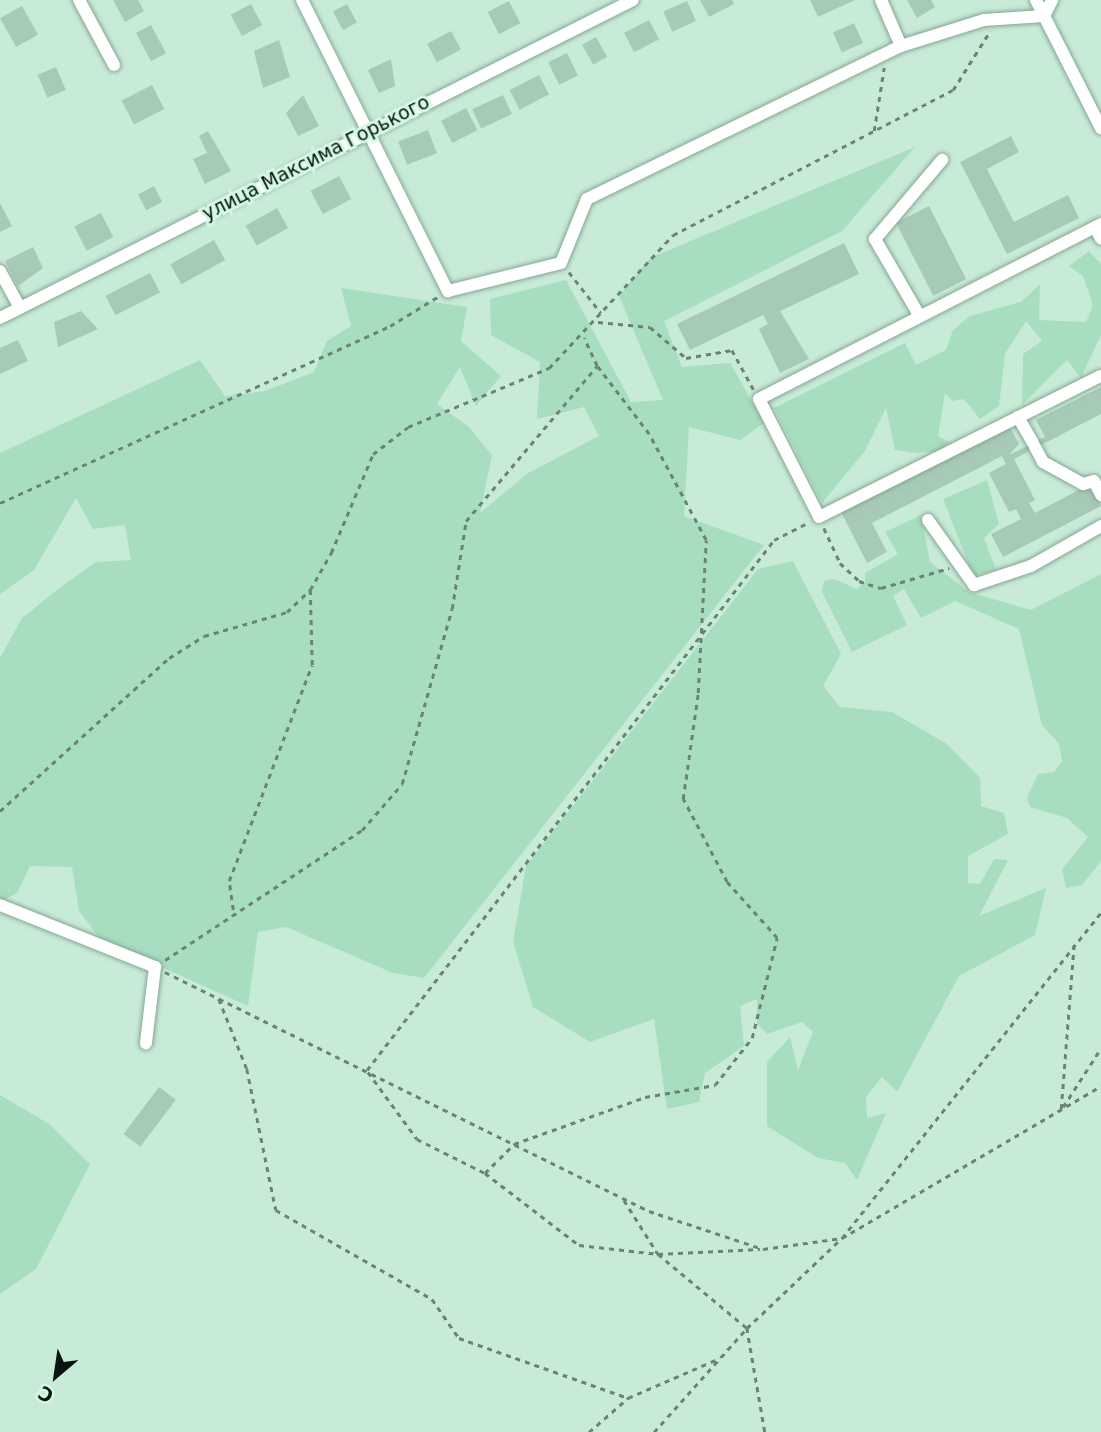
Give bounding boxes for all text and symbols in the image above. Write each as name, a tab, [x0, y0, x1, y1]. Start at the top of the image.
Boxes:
street label: улица Максима Горького	[199, 91, 433, 225]
north arrow	[21, 1341, 91, 1411]
text: С	[34, 1381, 57, 1407]

